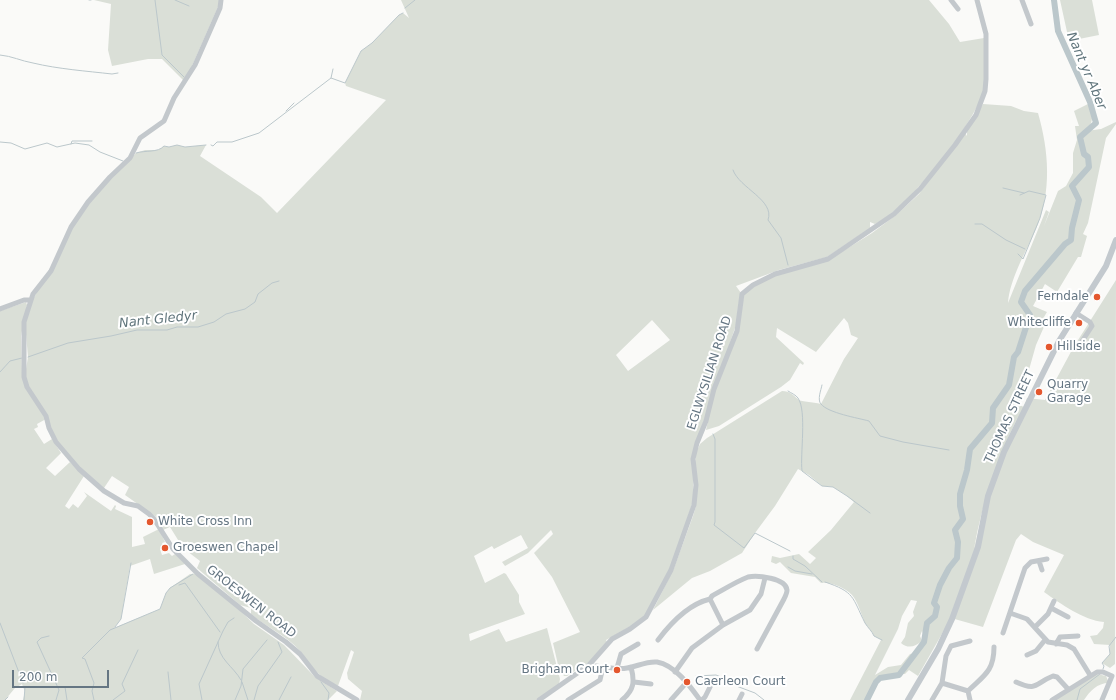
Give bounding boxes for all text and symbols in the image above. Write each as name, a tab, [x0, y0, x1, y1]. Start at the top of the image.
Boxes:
water label: Nant yr Aber	[1063, 30, 1109, 112]
place label: Ferndale	[1037, 290, 1089, 304]
marker: Ferndale	[1092, 292, 1102, 302]
water label: Nant Gledyr	[118, 308, 198, 332]
street label: EGLWYSILIAN ROAD	[685, 314, 735, 432]
place label: Whitecliffe	[1007, 316, 1071, 330]
marker: Whitecliffe	[1074, 318, 1084, 328]
place label: Hillside	[1057, 340, 1101, 354]
marker: Hillside	[1044, 342, 1054, 352]
street label: THOMAS STREET	[982, 368, 1038, 466]
place label: Quarry Garage	[1047, 378, 1091, 406]
marker: Quarry Garage	[1034, 387, 1044, 397]
place label: White Cross Inn	[158, 515, 252, 529]
marker: White Cross Inn	[145, 517, 155, 527]
place label: Groeswen Chapel	[173, 541, 278, 555]
marker: Groeswen Chapel	[160, 543, 170, 553]
street label: GROESWEN ROAD	[203, 563, 299, 641]
scale bar	[14, 662, 111, 688]
place label: Brigham Court	[521, 663, 609, 677]
marker: Brigham Court	[612, 665, 622, 675]
text: 200 m	[19, 670, 57, 684]
place label: Caerleon Court	[695, 675, 785, 689]
marker: Caerleon Court	[682, 677, 692, 687]

